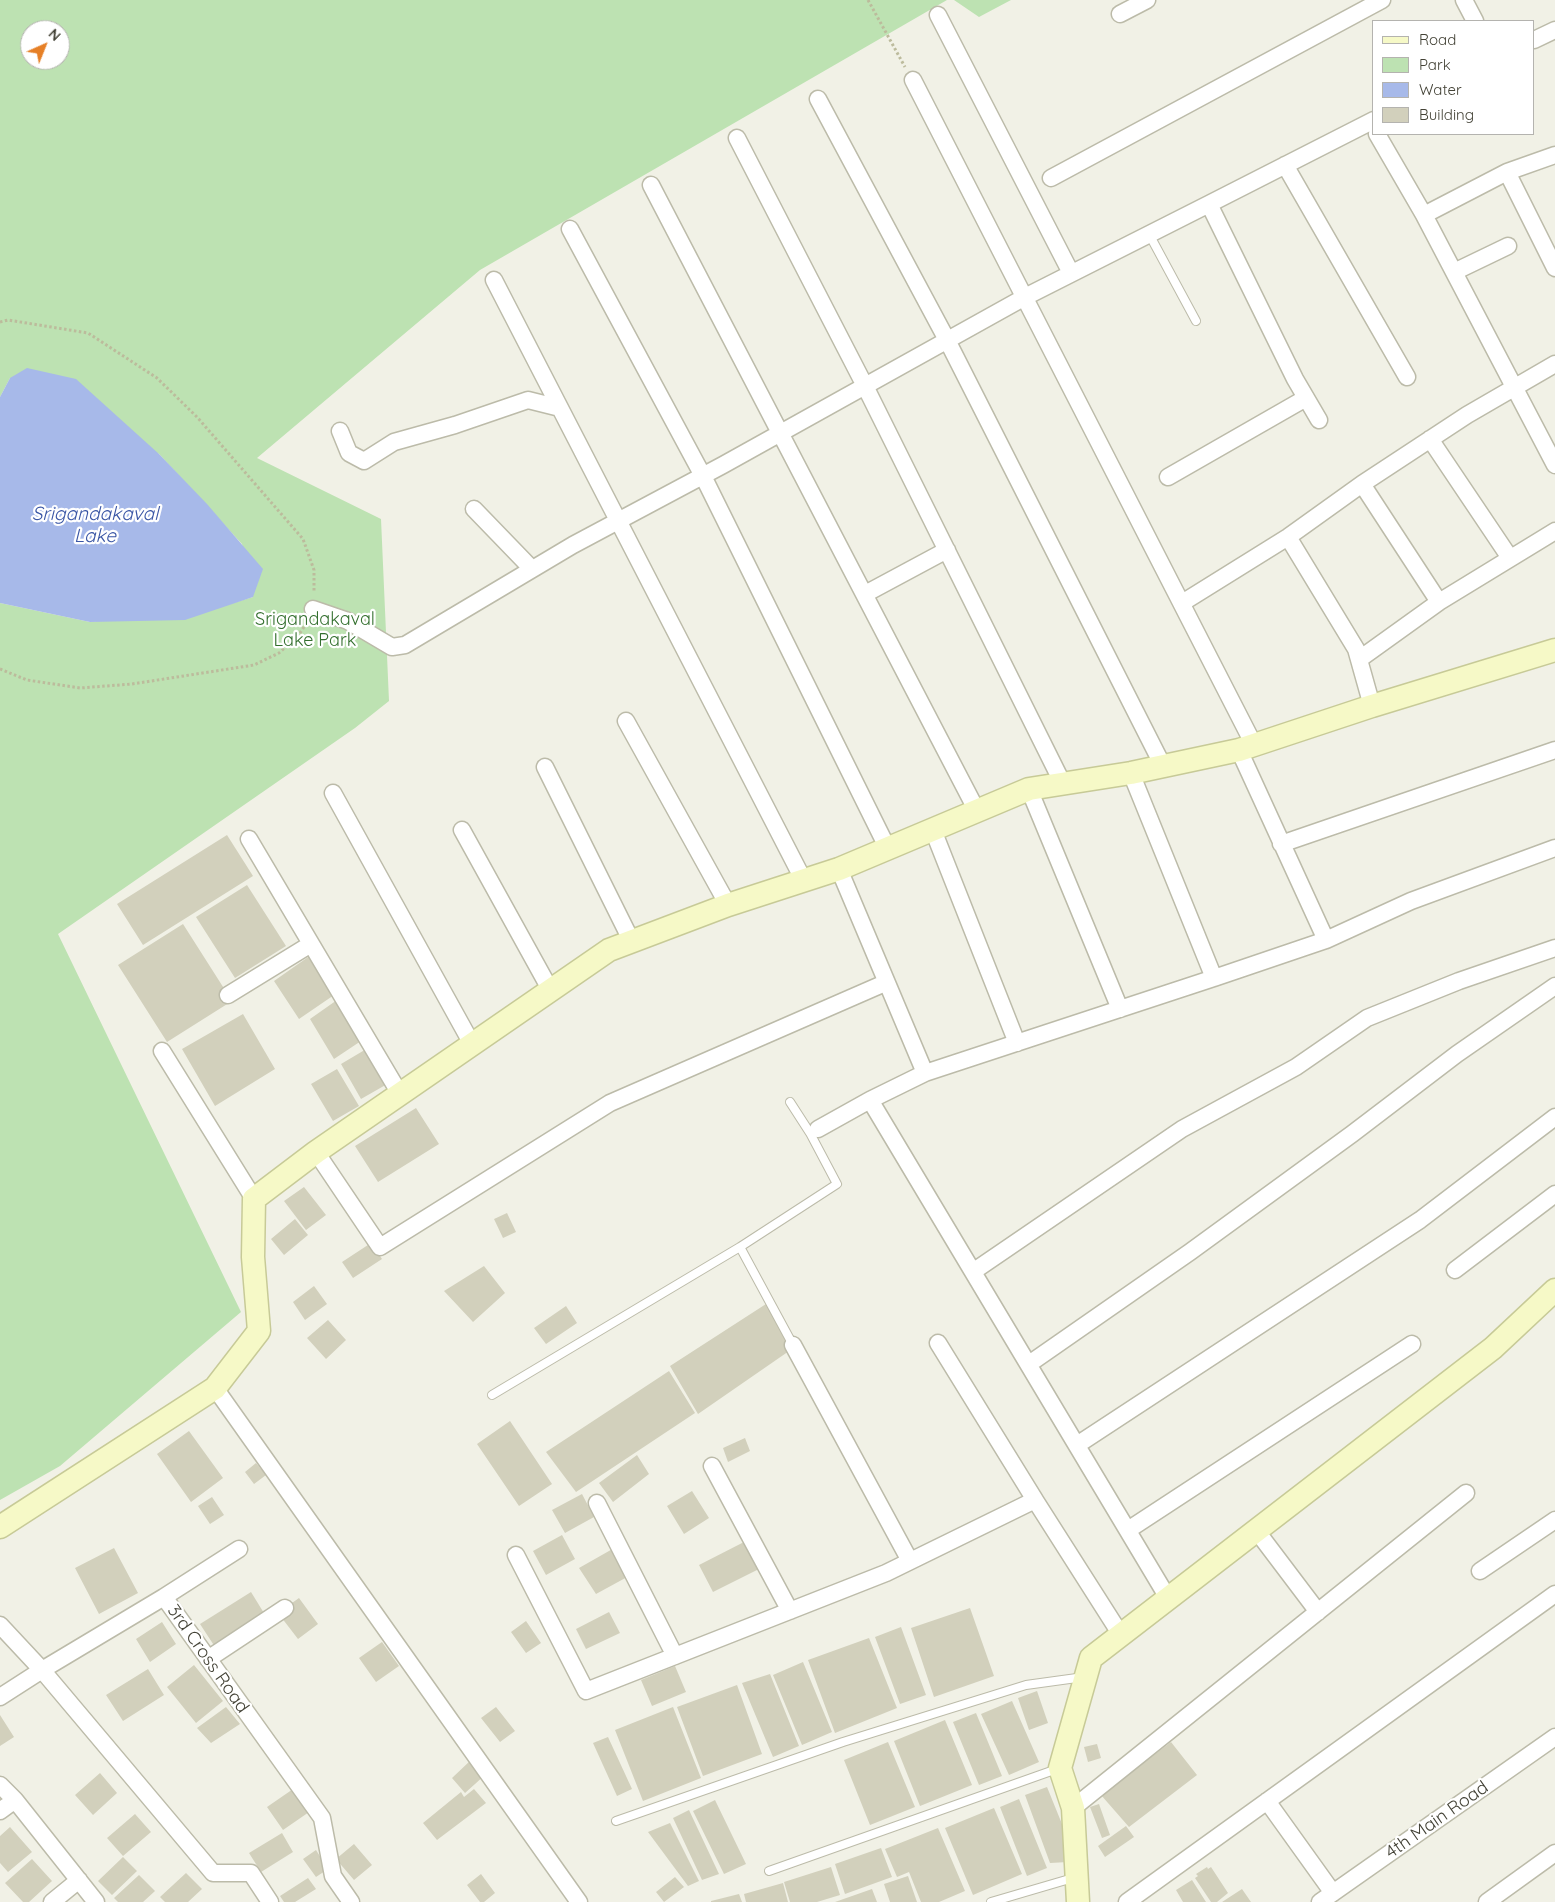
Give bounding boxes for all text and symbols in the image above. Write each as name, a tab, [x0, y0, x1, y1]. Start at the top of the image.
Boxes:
north arrow	[20, 20, 70, 70]
legend	[1372, 20, 1535, 135]
text: N	[45, 25, 65, 45]
text: Road	[1419, 30, 1456, 49]
text: Park	[1419, 55, 1451, 74]
text: Water	[1419, 80, 1462, 99]
text: Building	[1419, 105, 1474, 124]
water label: Srigandakaval Lake	[32, 503, 158, 547]
park label: Srigandakaval Lake Park	[255, 609, 375, 652]
street label: 3rd Cross Road	[163, 1601, 253, 1717]
street label: 4th Main Road	[1382, 1777, 1492, 1863]

